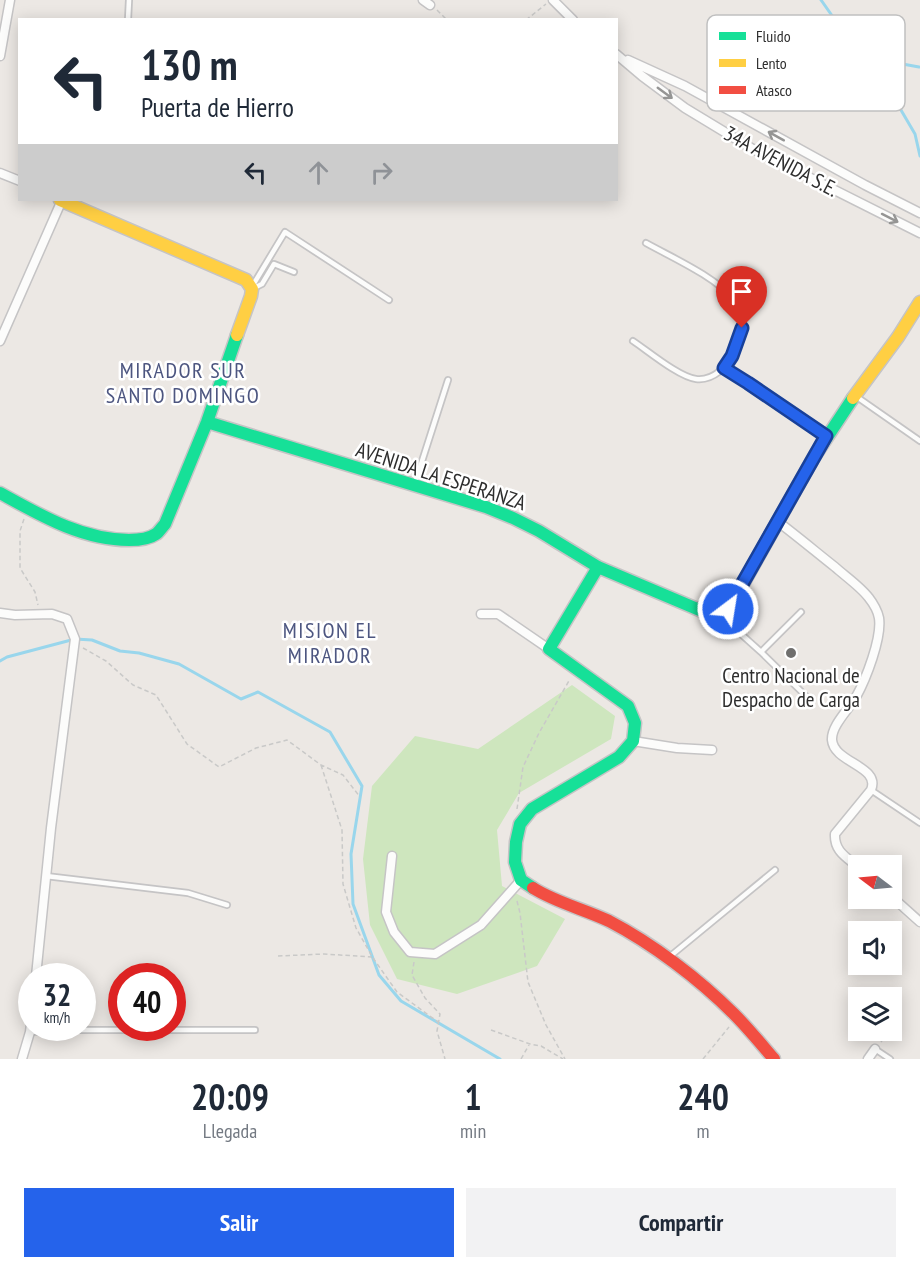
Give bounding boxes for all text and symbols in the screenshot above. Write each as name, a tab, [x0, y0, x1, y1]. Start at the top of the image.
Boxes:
legend	[707, 15, 905, 111]
text: Fluido	[756, 26, 791, 46]
text: 130 m	[141, 37, 238, 92]
icon: left	[42, 42, 120, 120]
text: Lento	[756, 53, 787, 73]
text: Atasco	[756, 80, 792, 100]
one-way arrow	[656, 87, 672, 99]
text: Puerta de Hierro	[141, 90, 294, 124]
street label: 34A AVENIDA S.E.	[719, 120, 843, 202]
one-way arrow	[767, 130, 785, 141]
icon: left	[239, 156, 272, 189]
icon: ahead	[302, 156, 335, 189]
icon: right	[365, 156, 398, 189]
one-way arrow	[881, 212, 899, 224]
pin	[716, 266, 767, 328]
icon: arrive	[725, 275, 758, 308]
district label: MIRADOR SUR SANTO DOMINGO	[106, 356, 260, 409]
street label: AVENIDA LA ESPERANZA	[353, 436, 529, 516]
position arrow	[696, 577, 760, 641]
district label: MISION EL MIRADOR	[283, 616, 377, 669]
marker: Centro Nacional de Despacho de Carga	[784, 646, 798, 660]
place label: Centro Nacional de Despacho de Carga	[722, 662, 860, 713]
north arrow	[848, 855, 902, 909]
map controls	[848, 855, 902, 1041]
button: sound	[848, 921, 902, 975]
speed limit sign: 40	[108, 963, 186, 1041]
text: 32	[43, 975, 71, 1014]
button: layers	[848, 987, 902, 1041]
text: km/h	[44, 1008, 70, 1027]
text: 20:09	[191, 1073, 269, 1120]
text: 1	[464, 1073, 482, 1120]
text: 240	[677, 1073, 729, 1120]
text: Llegada	[203, 1118, 257, 1144]
text: min	[460, 1118, 486, 1144]
text: m	[697, 1118, 710, 1144]
button: Salir	[24, 1188, 454, 1257]
button: Compartir	[466, 1188, 896, 1257]

